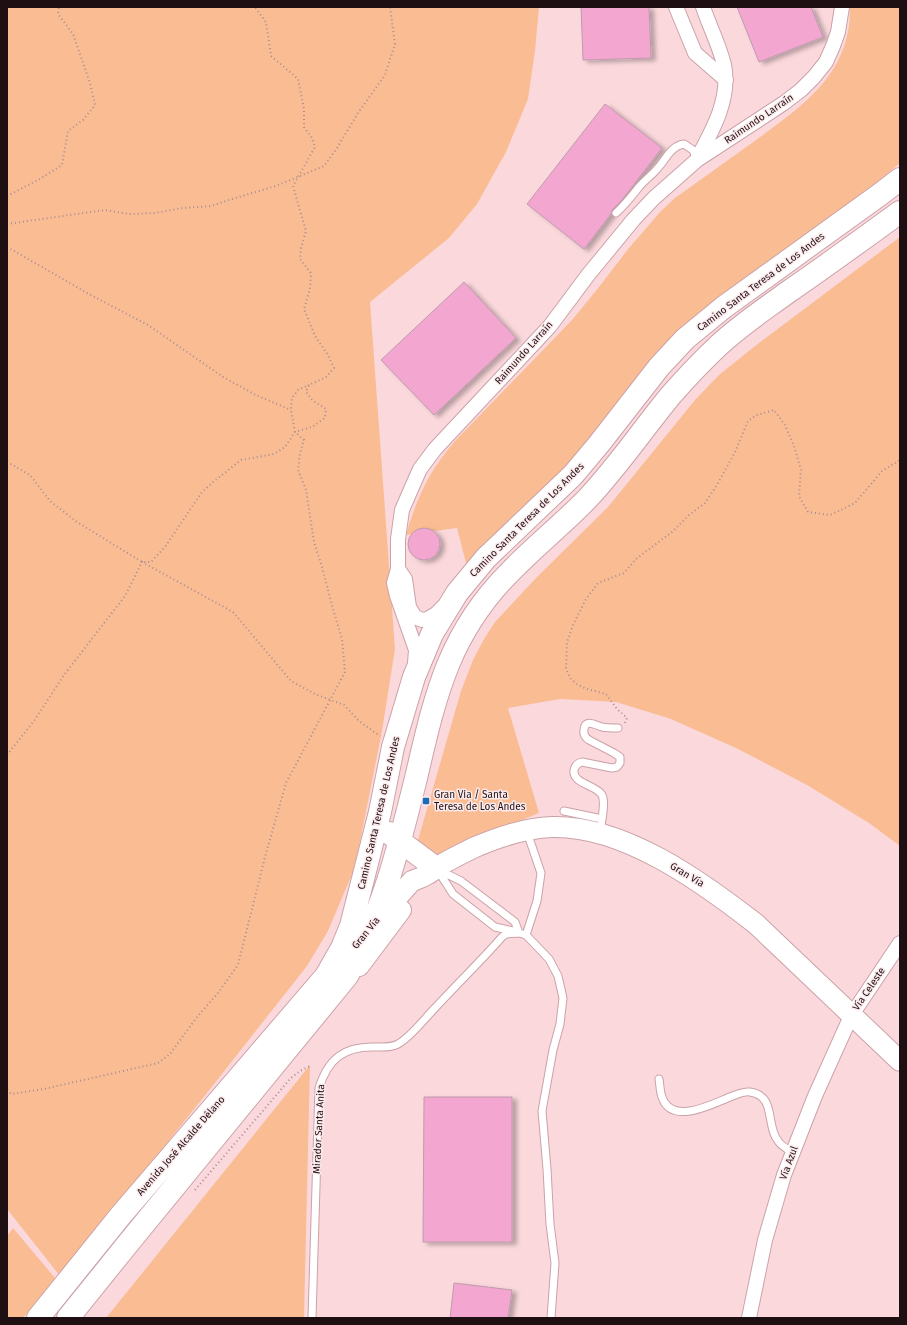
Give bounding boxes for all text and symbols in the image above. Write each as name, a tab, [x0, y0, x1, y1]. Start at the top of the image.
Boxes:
street label: Raimundo Larraín	[722, 91, 796, 147]
street label: Camino Santa Teresa de Los Andes	[695, 230, 827, 334]
street label: Raimundo Larraín	[492, 318, 555, 387]
street label: Camino Santa Teresa de Los Andes	[467, 460, 587, 580]
street label: Camino Santa Teresa de Los Andes	[356, 735, 403, 891]
place label: Gran Via / Santa Teresa de Los Andes	[434, 789, 526, 813]
marker: Gran Via / Santa Teresa de Los Andes	[421, 796, 431, 806]
street label: Gran Vía	[668, 859, 707, 890]
street label: Gran Vía	[349, 914, 383, 951]
street label: Vía Celeste	[849, 965, 888, 1013]
street label: Mirador Santa Anita	[311, 1084, 327, 1174]
street label: Avenida José Alcalde Délano	[134, 1094, 228, 1198]
street label: Vía Azul	[776, 1144, 801, 1182]

